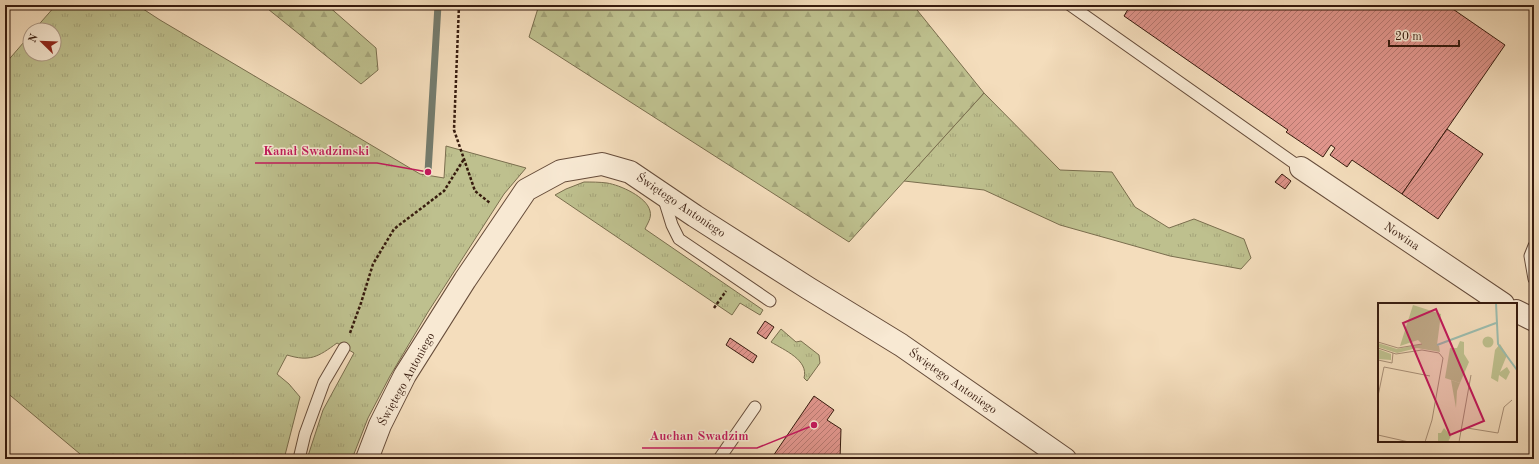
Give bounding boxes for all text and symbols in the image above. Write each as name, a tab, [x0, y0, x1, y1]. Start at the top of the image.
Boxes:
north arrow	[22, 22, 62, 62]
scale bar	[1389, 22, 1459, 48]
text: 20 m	[1395, 31, 1422, 43]
text: N	[27, 32, 41, 45]
callout: Kanał Swadzimski	[255, 138, 377, 163]
text: Kanał Swadzimski	[263, 145, 369, 158]
street label: Świętego Antoniego	[634, 168, 729, 240]
street label: Nowina	[1382, 221, 1421, 253]
inset map	[1378, 303, 1517, 442]
street label: Świętego Antoniego	[373, 329, 437, 428]
street label: Świętego Antoniego	[906, 344, 1001, 417]
callout: Auchan Swadzim	[642, 423, 757, 448]
text: Auchan Swadzim	[649, 430, 749, 443]

